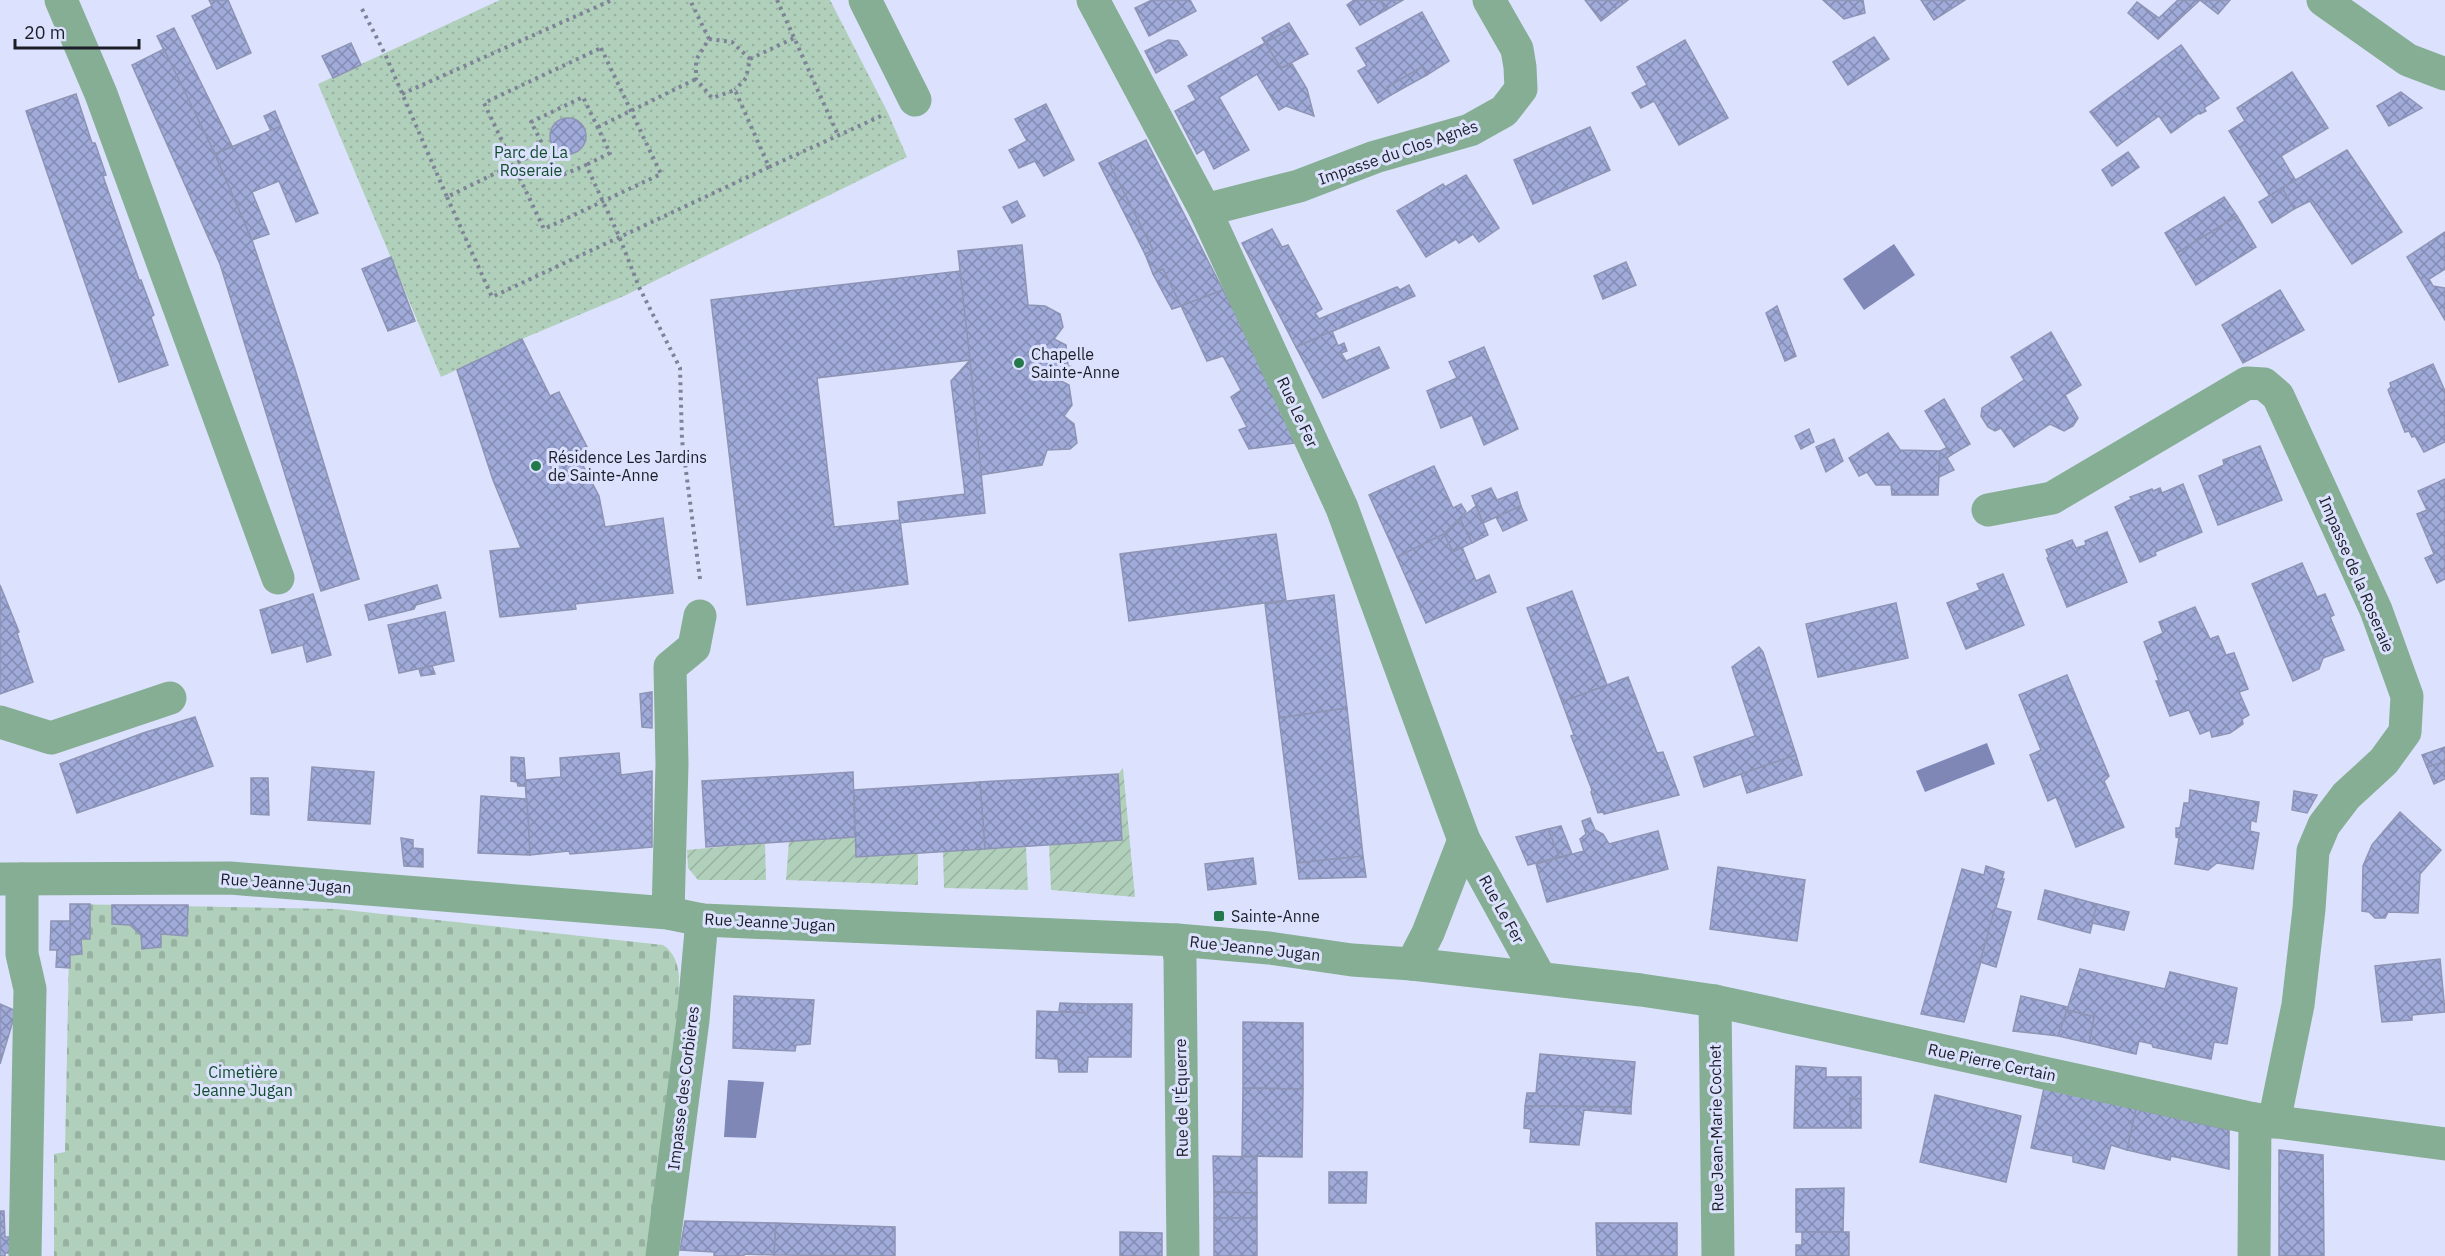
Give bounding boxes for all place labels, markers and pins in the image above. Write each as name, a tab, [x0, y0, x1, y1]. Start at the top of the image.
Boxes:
place label: Chapelle Sainte-Anne	[1031, 344, 1120, 382]
marker: Chapelle Sainte-Anne	[1012, 356, 1026, 370]
place label: Résidence Les Jardins de Sainte-Anne	[548, 447, 707, 485]
marker: Résidence Les Jardins de Sainte-Anne	[529, 459, 543, 473]
place label: Sainte-Anne	[1231, 906, 1320, 926]
marker: Sainte-Anne	[1212, 909, 1226, 923]

